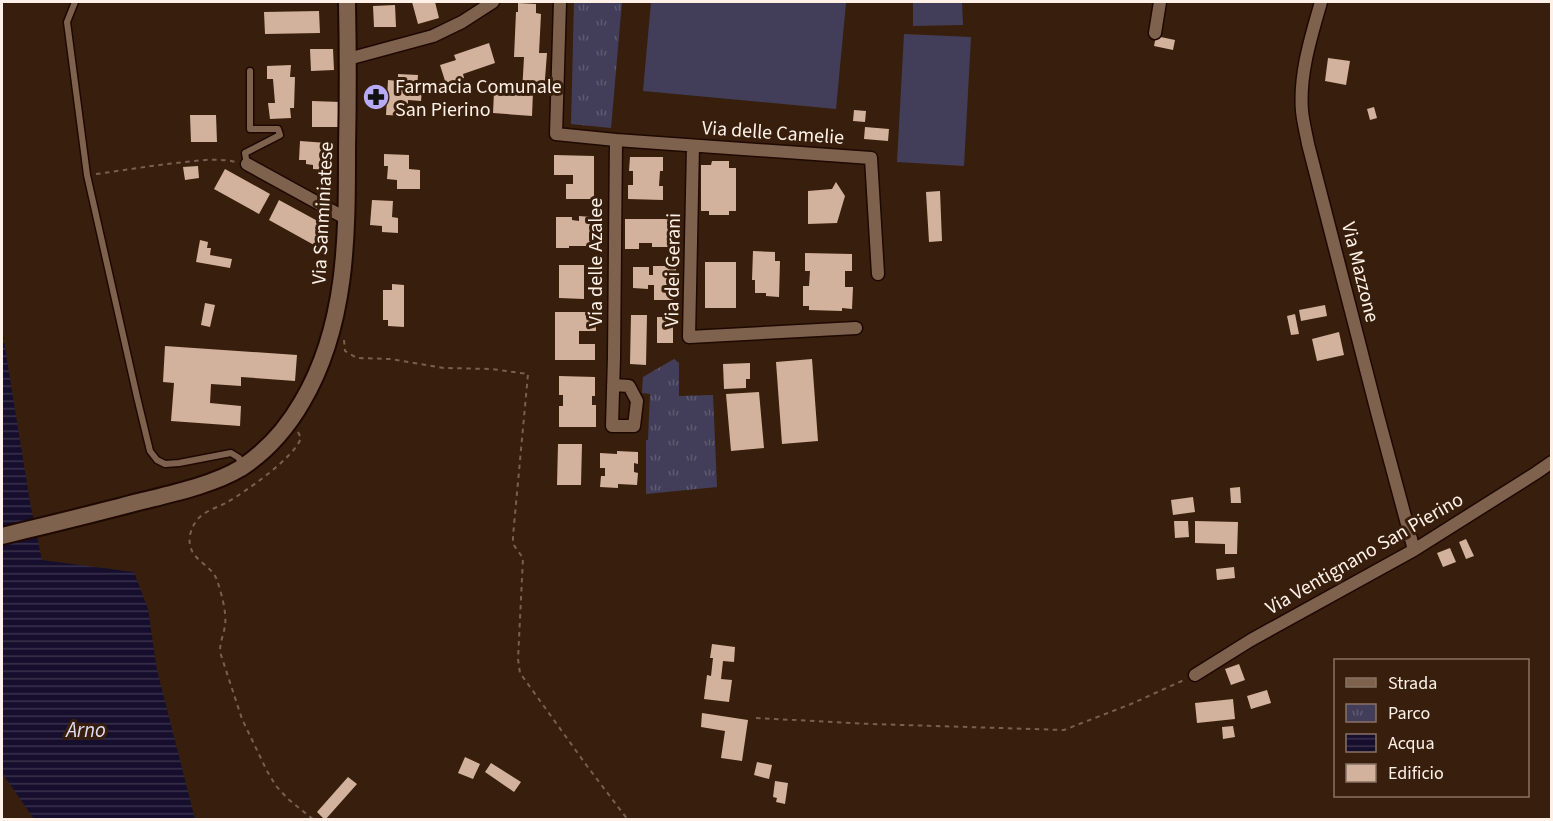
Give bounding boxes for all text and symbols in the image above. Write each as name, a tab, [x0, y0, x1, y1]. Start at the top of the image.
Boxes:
place label: Farmacia Comunale San Pierino	[395, 73, 562, 124]
pharmacy icon: Farmacia Comunale San Pierino	[361, 82, 391, 112]
street label: Via delle Camelie	[701, 114, 845, 152]
street label: Via Sanminiatese	[305, 141, 341, 285]
street label: Via delle Azalee	[582, 198, 610, 326]
street label: Via dei Gerani	[658, 213, 688, 327]
street label: Via Mazzone	[1334, 219, 1386, 325]
street label: Via Ventignano San Pierino	[1260, 486, 1469, 622]
legend	[1334, 659, 1529, 797]
text: Strada	[1388, 671, 1437, 696]
text: Parco	[1388, 701, 1430, 726]
water label: Arno	[64, 715, 106, 745]
text: Acqua	[1388, 731, 1434, 756]
text: Edificio	[1388, 761, 1444, 786]

